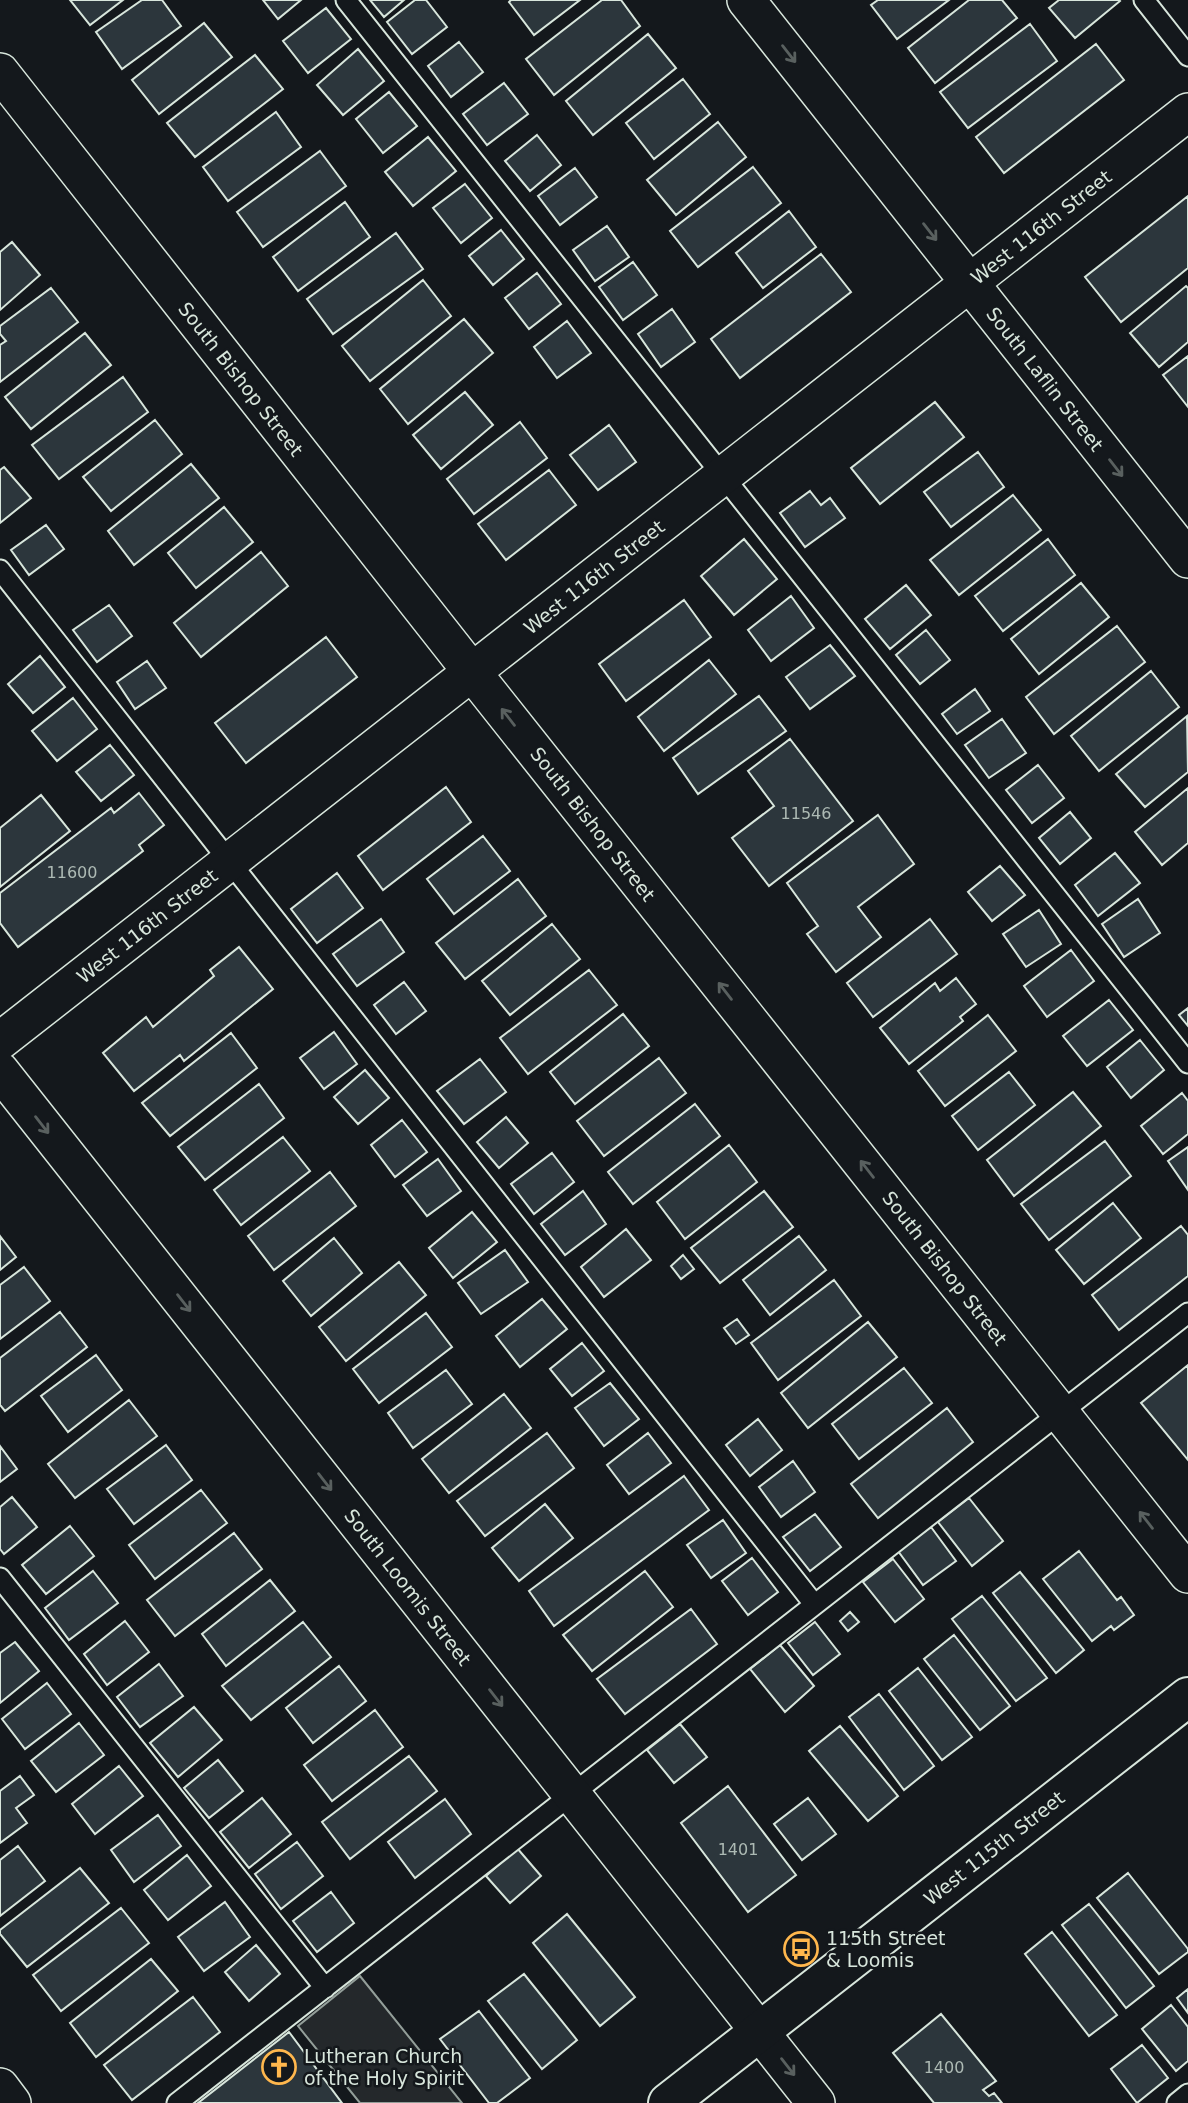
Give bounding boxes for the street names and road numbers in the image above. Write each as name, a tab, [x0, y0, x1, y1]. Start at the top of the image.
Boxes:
street label: West 116th Street	[966, 165, 1116, 289]
street label: South Bishop Street	[174, 298, 308, 460]
street label: South Laflin Street	[982, 303, 1108, 455]
street label: West 116th Street	[519, 515, 669, 639]
street label: South Bishop Street	[526, 743, 660, 905]
street label: West 116th Street	[72, 864, 222, 988]
street label: South Bishop Street	[878, 1187, 1012, 1349]
street label: South Loomis Street	[340, 1504, 476, 1670]
street label: West 115th Street	[919, 1786, 1069, 1910]

